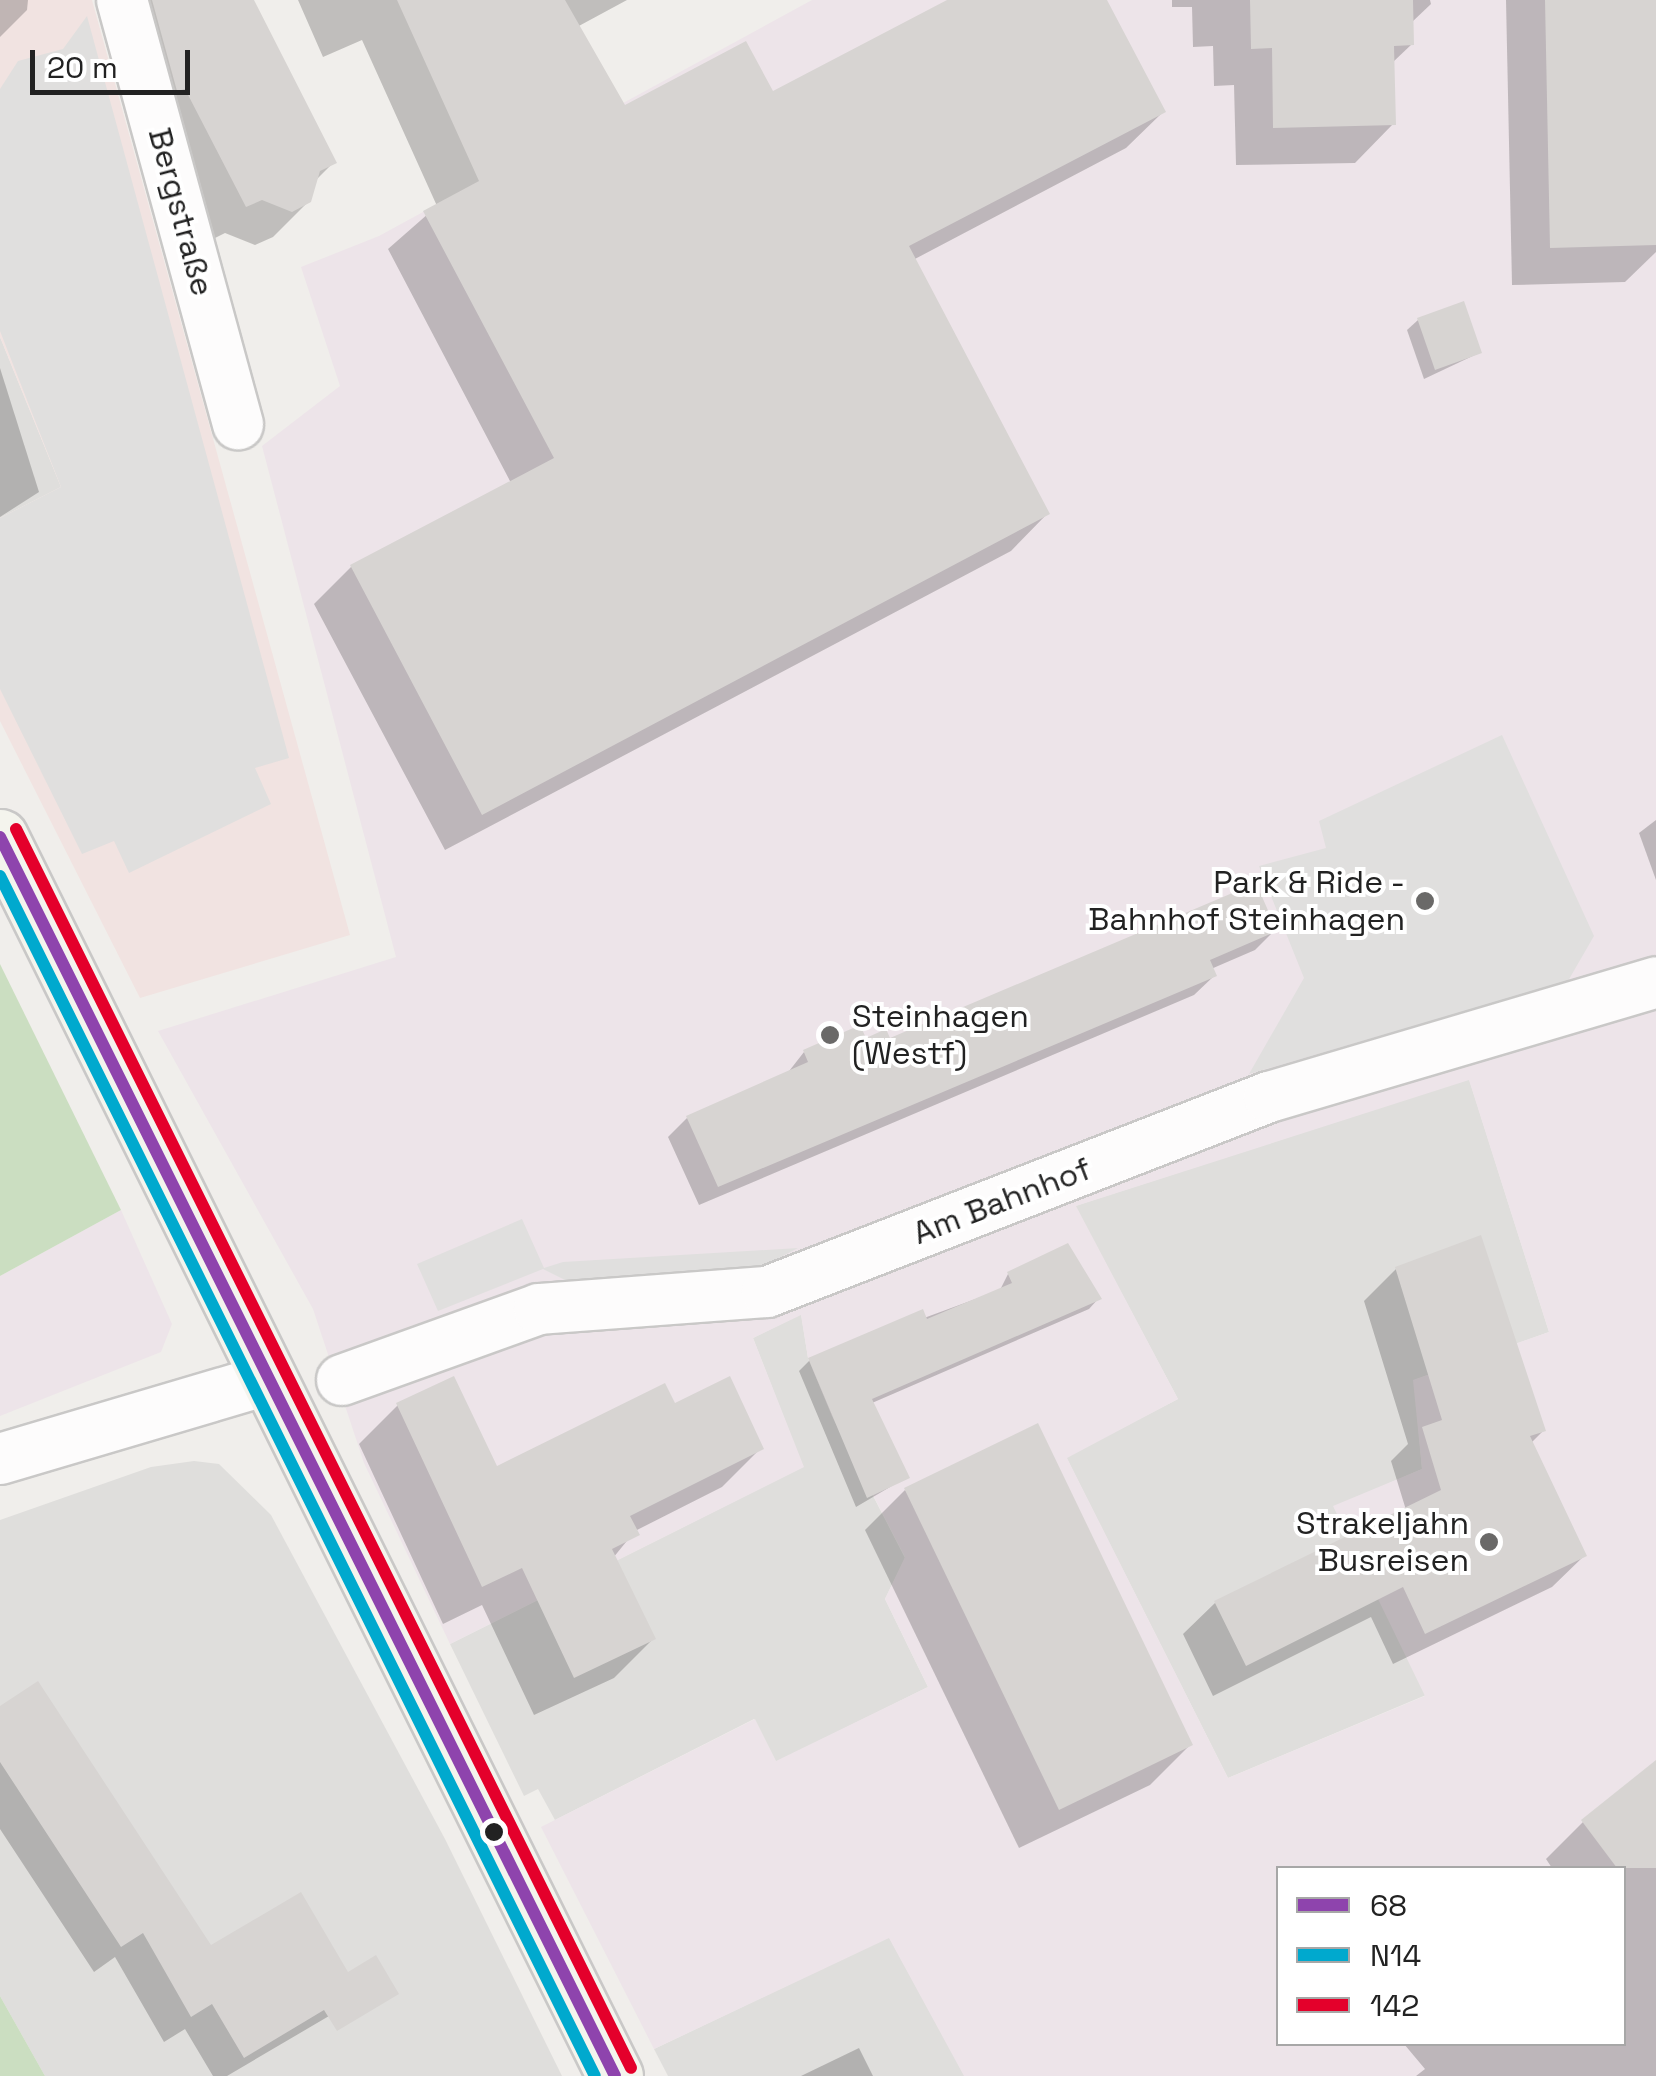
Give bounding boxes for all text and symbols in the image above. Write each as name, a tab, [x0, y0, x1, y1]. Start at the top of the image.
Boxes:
scale bar	[35, 30, 195, 92]
text: 20 m	[47, 48, 118, 87]
street label: Bergstraße	[140, 124, 222, 300]
place label: Park & Ride - Bahnhof Steinhagen	[1088, 864, 1405, 939]
marker: Park & Ride - Bahnhof Steinhagen	[1414, 890, 1436, 912]
place label: Steinhagen (Westf)	[852, 998, 1029, 1073]
marker: Steinhagen (Westf)	[817, 1022, 843, 1048]
street label: Am Bahnhof	[908, 1149, 1096, 1253]
place label: Strakeljahn Busreisen	[1296, 1505, 1469, 1580]
marker: Strakeljahn Busreisen	[1478, 1531, 1500, 1553]
unlabelled marker	[484, 1822, 504, 1842]
legend	[1276, 1866, 1626, 2046]
text: 68	[1370, 1886, 1407, 1925]
text: N14	[1370, 1936, 1421, 1975]
text: 142	[1370, 1986, 1419, 2025]

